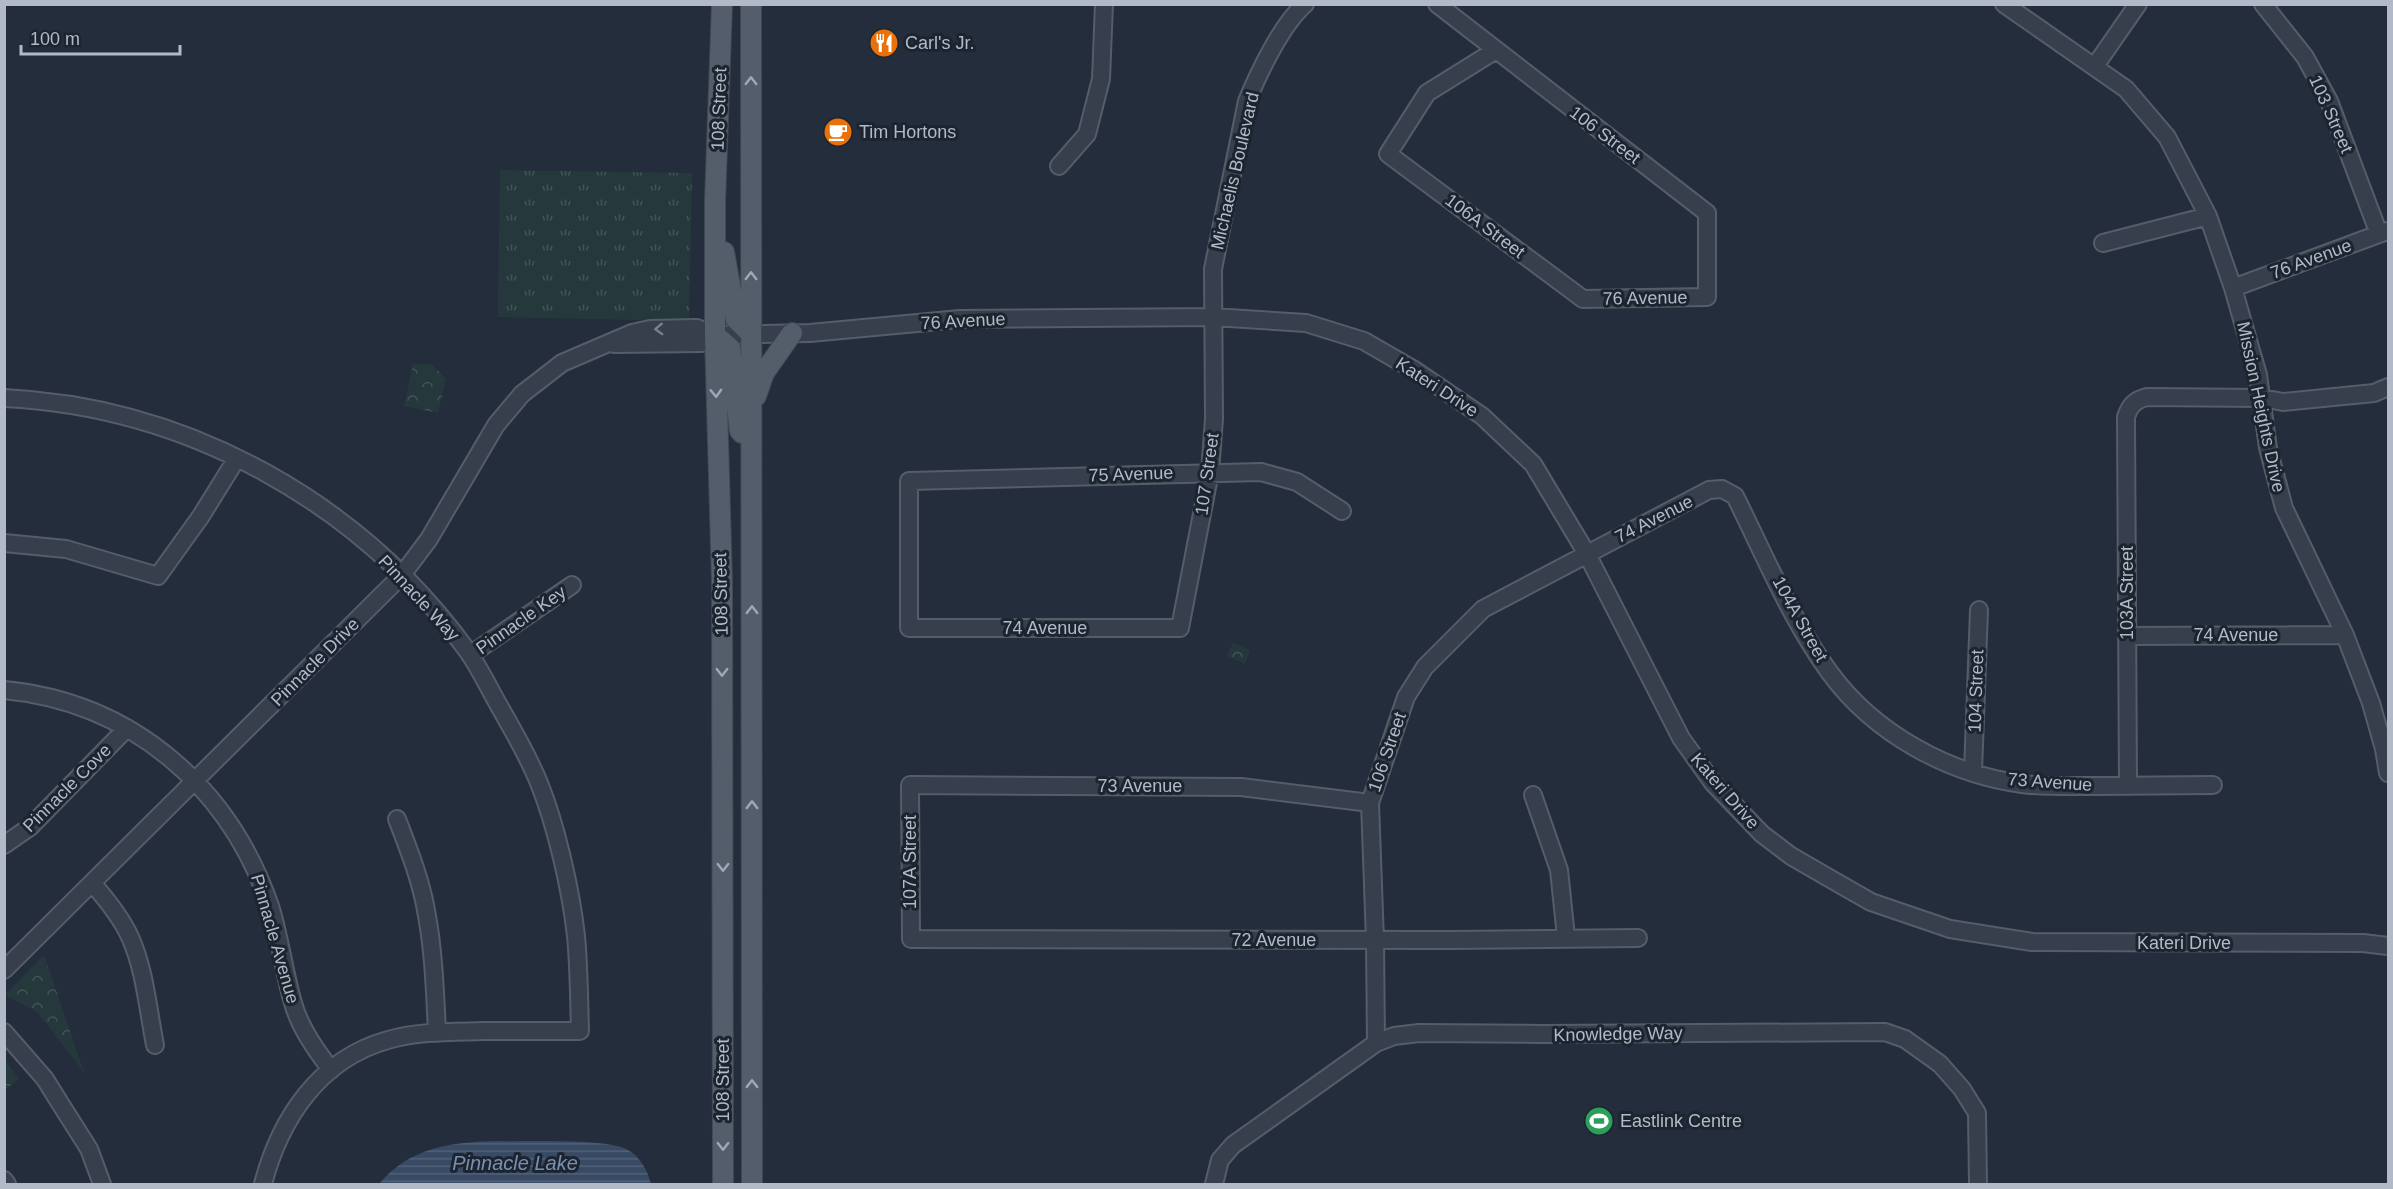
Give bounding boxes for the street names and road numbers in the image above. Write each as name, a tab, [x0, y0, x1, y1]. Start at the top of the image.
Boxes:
street label: 108 Street	[708, 67, 730, 151]
street label: 103 Street	[2305, 72, 2357, 156]
street label: Michaelis Boulevard	[1207, 90, 1263, 252]
street label: 106 Street	[1566, 102, 1644, 168]
street label: 106A Street	[1441, 190, 1529, 262]
street label: 76 Avenue	[2268, 235, 2354, 283]
street label: 76 Avenue	[1602, 287, 1688, 309]
street label: 76 Avenue	[920, 309, 1006, 333]
street label: Mission Heights Drive	[2233, 320, 2289, 494]
street label: Kateri Drive	[1392, 353, 1482, 421]
street label: 107 Street	[1191, 431, 1223, 517]
street label: 75 Avenue	[1088, 463, 1174, 485]
street label: 74 Avenue	[1612, 491, 1696, 547]
street label: 103A Street	[2117, 546, 2137, 640]
street label: Pinnacle Way	[374, 551, 464, 645]
street label: 108 Street	[710, 552, 732, 636]
street label: 104A Street	[1768, 573, 1832, 665]
street label: Pinnacle Key	[472, 582, 570, 658]
street label: Pinnacle Drive	[267, 614, 363, 710]
street label: 74 Avenue	[1003, 618, 1087, 638]
street label: 74 Avenue	[2194, 625, 2278, 645]
street label: 104 Street	[1965, 649, 1987, 733]
street label: 106 Street	[1364, 709, 1410, 795]
street label: Pinnacle Cove	[19, 740, 115, 836]
street label: Kateri Drive	[1687, 749, 1763, 833]
street label: 73 Avenue	[2007, 769, 2093, 795]
street label: 73 Avenue	[1098, 776, 1182, 796]
street label: 107A Street	[900, 815, 920, 909]
street label: Pinnacle Avenue	[247, 872, 303, 1006]
street label: 72 Avenue	[1232, 930, 1316, 950]
street label: Kateri Drive	[2137, 933, 2231, 953]
street label: Knowledge Way	[1553, 1023, 1683, 1045]
street label: 108 Street	[713, 1038, 733, 1122]

